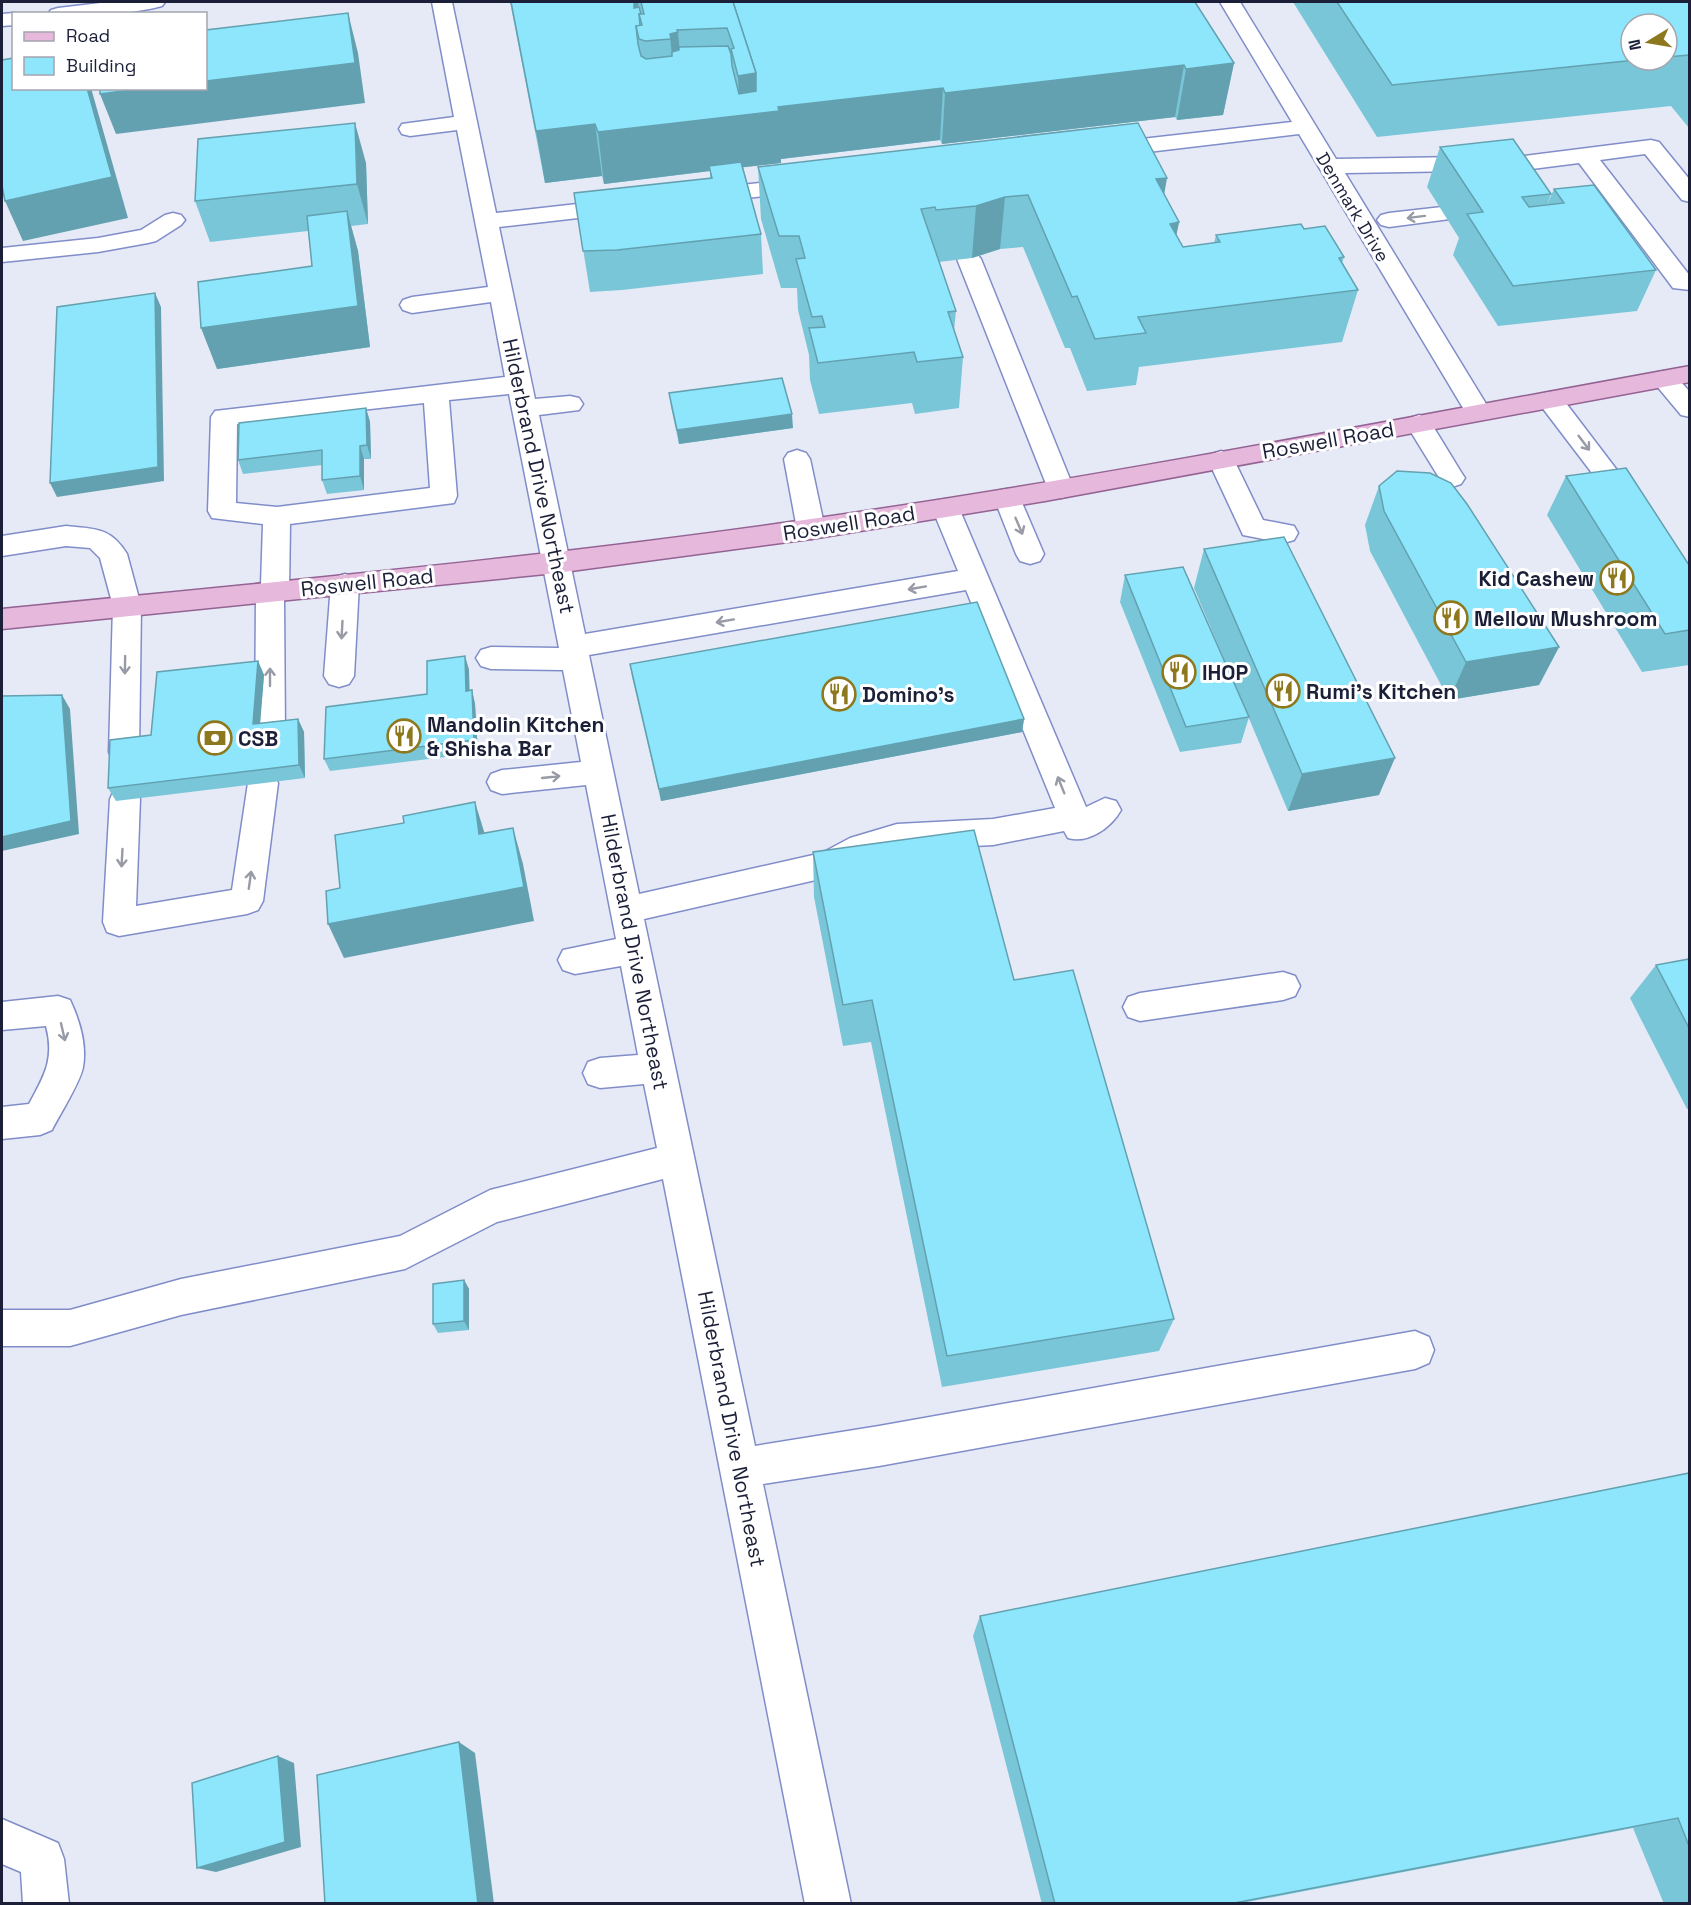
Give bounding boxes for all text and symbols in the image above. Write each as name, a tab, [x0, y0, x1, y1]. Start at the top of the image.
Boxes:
legend	[12, 12, 207, 90]
north arrow	[1619, 12, 1679, 72]
text: Road	[66, 24, 110, 47]
text: N	[1623, 37, 1646, 52]
text: Building	[66, 54, 136, 77]
street label: Denmark Drive	[1311, 148, 1395, 266]
one-way arrow	[1406, 211, 1426, 222]
street label: Hilderbrand Drive Northeast	[497, 336, 581, 616]
street label: Roswell Road	[1260, 415, 1396, 465]
one-way arrow	[1578, 435, 1591, 451]
street label: Roswell Road	[781, 499, 917, 547]
one-way arrow	[1014, 516, 1025, 535]
restaurant icon: Kid Cashew	[1599, 560, 1635, 596]
street label: Roswell Road	[299, 562, 435, 602]
place label: Kid Cashew	[1478, 565, 1594, 592]
one-way arrow	[908, 582, 928, 593]
restaurant icon: Mellow Mushroom	[1433, 600, 1469, 636]
place label: Mellow Mushroom	[1474, 605, 1657, 632]
one-way arrow	[716, 616, 736, 627]
one-way arrow	[337, 619, 348, 639]
one-way arrow	[119, 654, 131, 674]
restaurant icon: IHOP	[1161, 654, 1197, 690]
place label: IHOP	[1202, 659, 1249, 686]
one-way arrow	[264, 668, 276, 688]
restaurant icon: Rumi's Kitchen	[1265, 673, 1301, 709]
restaurant icon: Domino's	[821, 676, 857, 712]
place label: Rumi's Kitchen	[1306, 678, 1456, 705]
place label: Domino's	[862, 681, 955, 708]
place label: Mandolin Kitchen & Shisha Bar	[427, 711, 605, 762]
restaurant icon: Mandolin Kitchen & Shisha Bar	[386, 718, 422, 754]
bank icon: CSB	[197, 720, 233, 756]
place label: CSB	[238, 725, 278, 752]
one-way arrow	[540, 771, 560, 782]
one-way arrow	[1055, 777, 1066, 795]
street label: Hilderbrand Drive Northeast	[595, 812, 675, 1092]
one-way arrow	[116, 847, 127, 867]
one-way arrow	[245, 871, 256, 891]
one-way arrow	[58, 1022, 70, 1041]
street label: Hilderbrand Drive Northeast	[692, 1289, 772, 1569]

